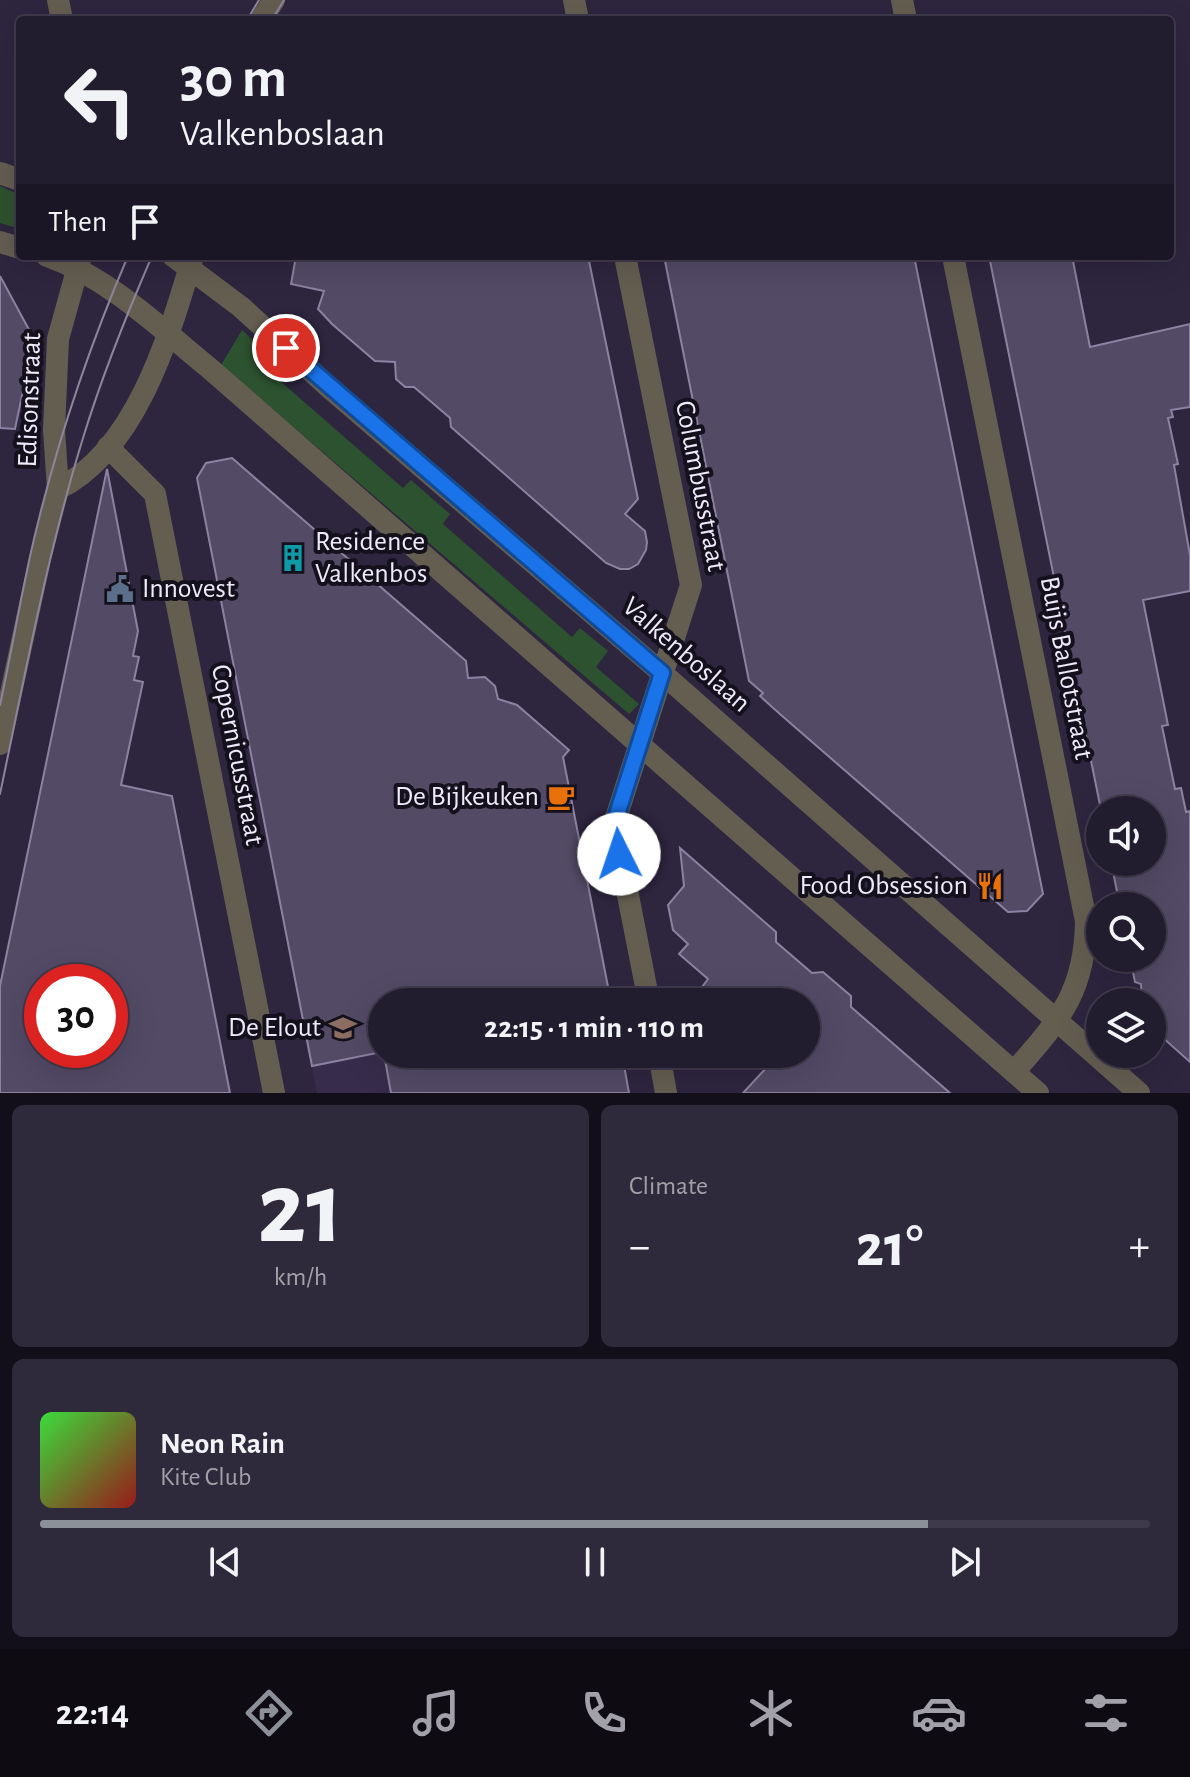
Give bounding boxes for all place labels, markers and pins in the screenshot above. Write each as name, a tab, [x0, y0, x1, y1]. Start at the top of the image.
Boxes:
pin	[252, 314, 320, 382]
place label: Residence Valkenbos	[315, 528, 427, 588]
building icon: Residence Valkenbos	[278, 543, 308, 573]
public building icon: Innovest	[105, 574, 135, 604]
place label: Innovest	[142, 575, 235, 603]
cafe icon: De Bijkeuken	[546, 782, 576, 812]
place label: De Bijkeuken	[395, 783, 539, 811]
restaurant icon: Food Obsession	[975, 871, 1005, 901]
place label: Food Obsession	[799, 872, 968, 900]
school or university icon: De Elout	[328, 1013, 358, 1043]
place label: De Elout	[228, 1014, 321, 1042]

